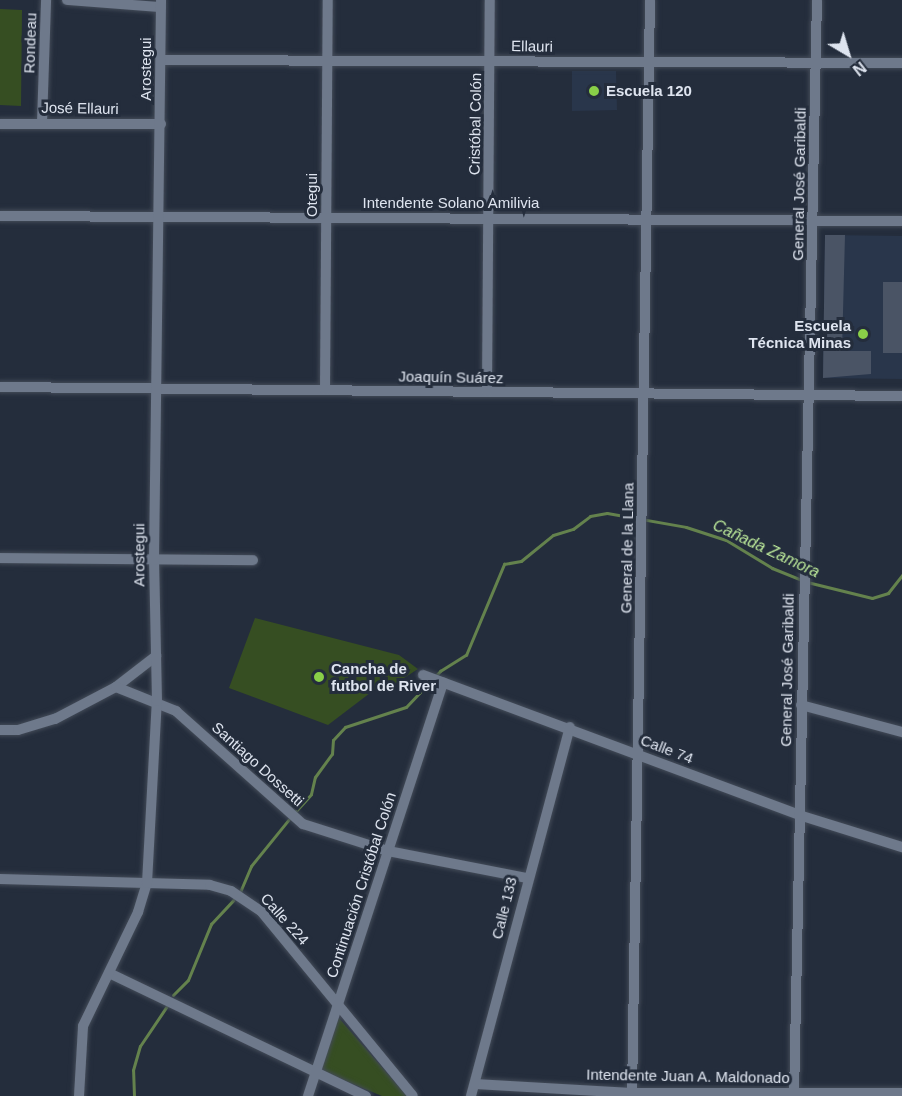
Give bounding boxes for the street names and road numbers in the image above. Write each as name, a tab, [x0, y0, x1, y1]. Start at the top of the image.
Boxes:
street label: Rondeau	[20, 12, 40, 74]
street label: Arostegui	[137, 37, 155, 101]
street label: Ellauri	[511, 37, 553, 55]
street label: Cristóbal Colón	[465, 73, 485, 175]
street label: José Ellauri	[41, 98, 119, 118]
street label: General José Garibaldi	[789, 107, 809, 261]
street label: Otegui	[303, 173, 321, 217]
street label: Intendente Solano Amilivia	[362, 194, 540, 212]
street label: Joaquín Suárez	[398, 367, 504, 387]
street label: General de la Llana	[617, 482, 637, 614]
street label: Arostegui	[130, 523, 148, 587]
street label: General José Garibaldi	[777, 593, 797, 747]
street label: Santiago Dossetti	[208, 718, 308, 810]
street label: Calle 74	[638, 731, 696, 767]
street label: Continuación Cristóbal Colón	[322, 790, 400, 980]
street label: Calle 133	[488, 875, 520, 941]
street label: Calle 224	[257, 889, 313, 949]
street label: Intendente Juan A. Maldonado	[586, 1065, 790, 1087]

